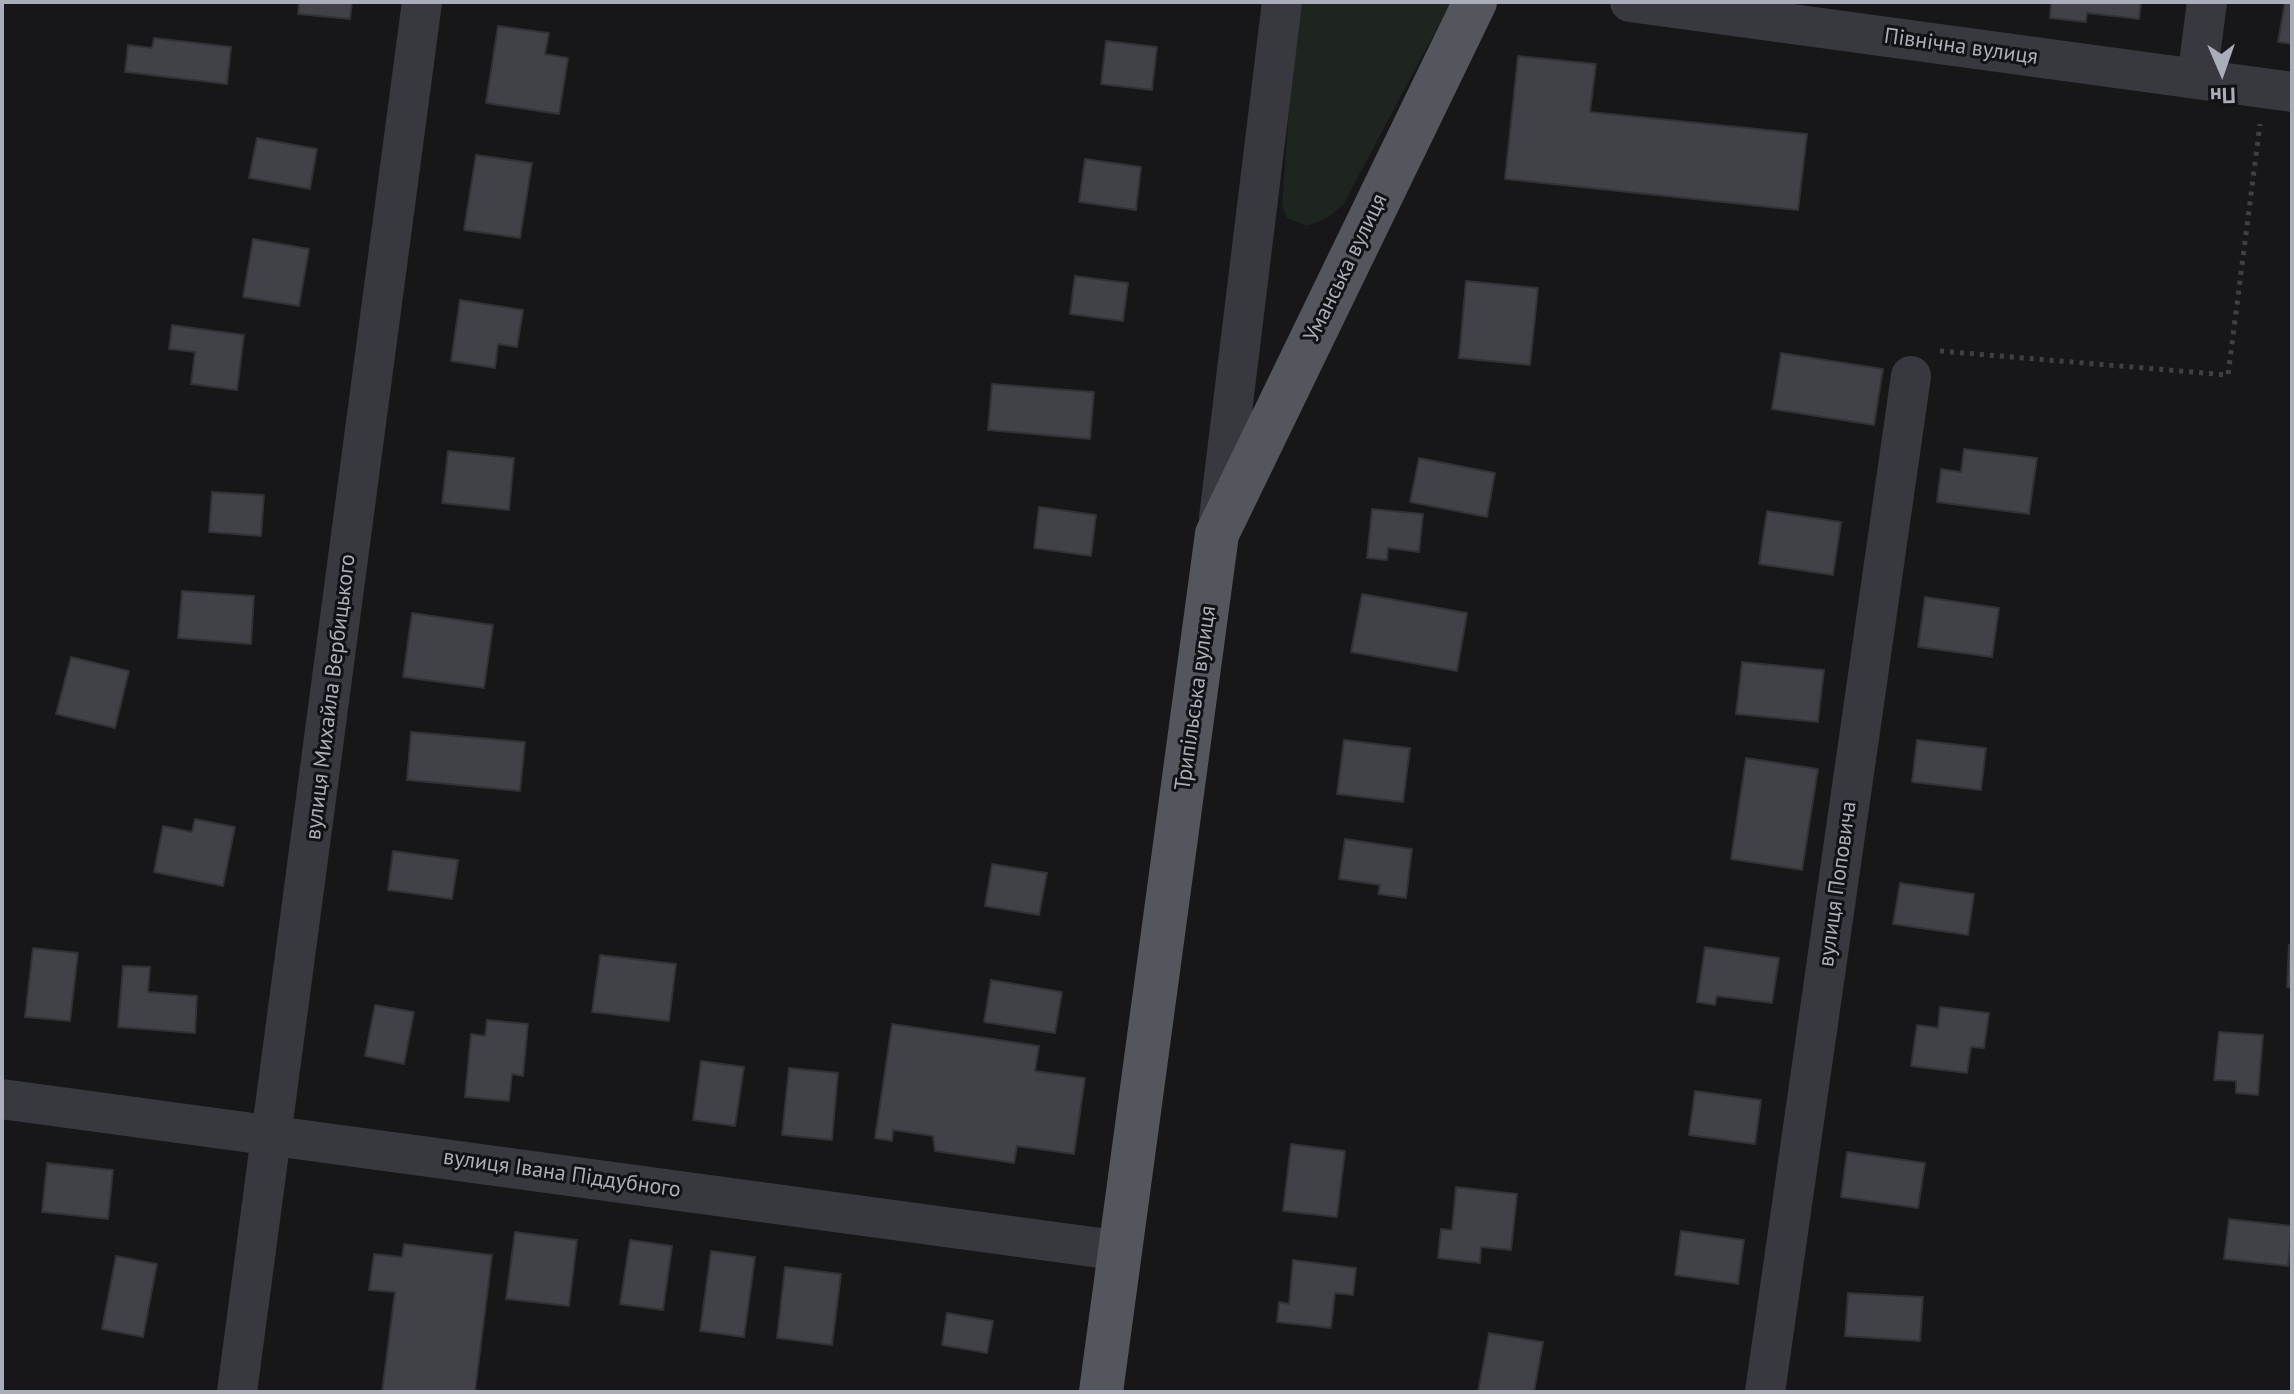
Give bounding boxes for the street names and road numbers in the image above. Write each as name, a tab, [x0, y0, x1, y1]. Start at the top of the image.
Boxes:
street label: Північна вулиця	[1882, 23, 2040, 71]
street label: Уманська вулиця	[1299, 189, 1393, 347]
street label: вулиця Михайла Вербицького	[300, 553, 362, 841]
street label: Трипільська вулиця	[1170, 604, 1222, 792]
street label: вулиця Поповича	[1813, 800, 1863, 968]
street label: вулиця Івана Піддубного	[442, 1144, 682, 1204]

